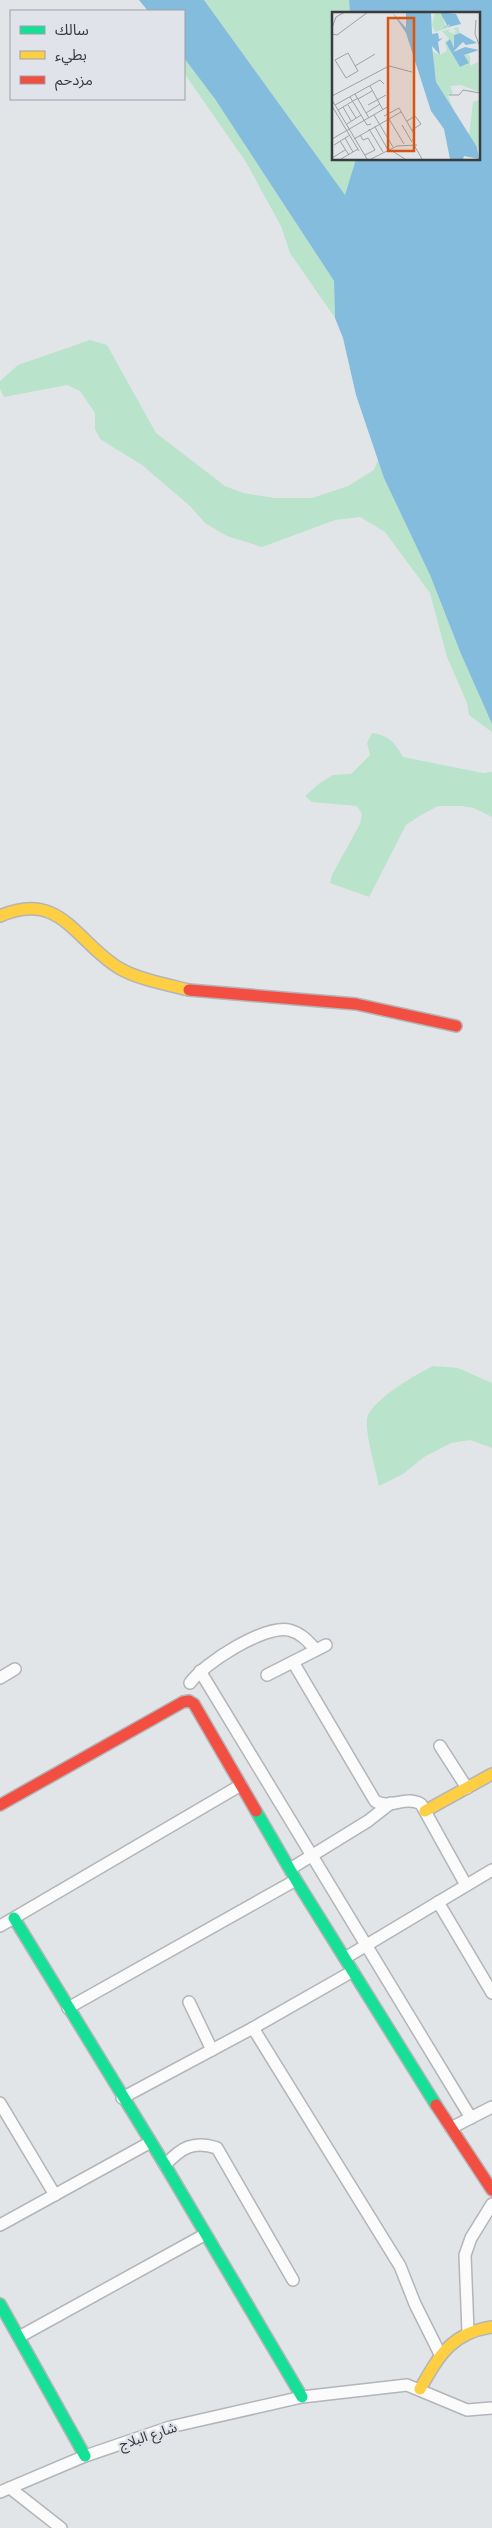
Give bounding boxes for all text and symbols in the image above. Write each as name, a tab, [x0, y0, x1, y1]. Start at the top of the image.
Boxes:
legend	[10, 10, 185, 100]
inset map	[332, 12, 480, 160]
text: سالك	[55, 21, 89, 39]
text: بطيء	[55, 46, 87, 66]
text: مزدحم	[55, 71, 93, 91]
street label: شارع البلاج	[117, 2419, 180, 2455]

